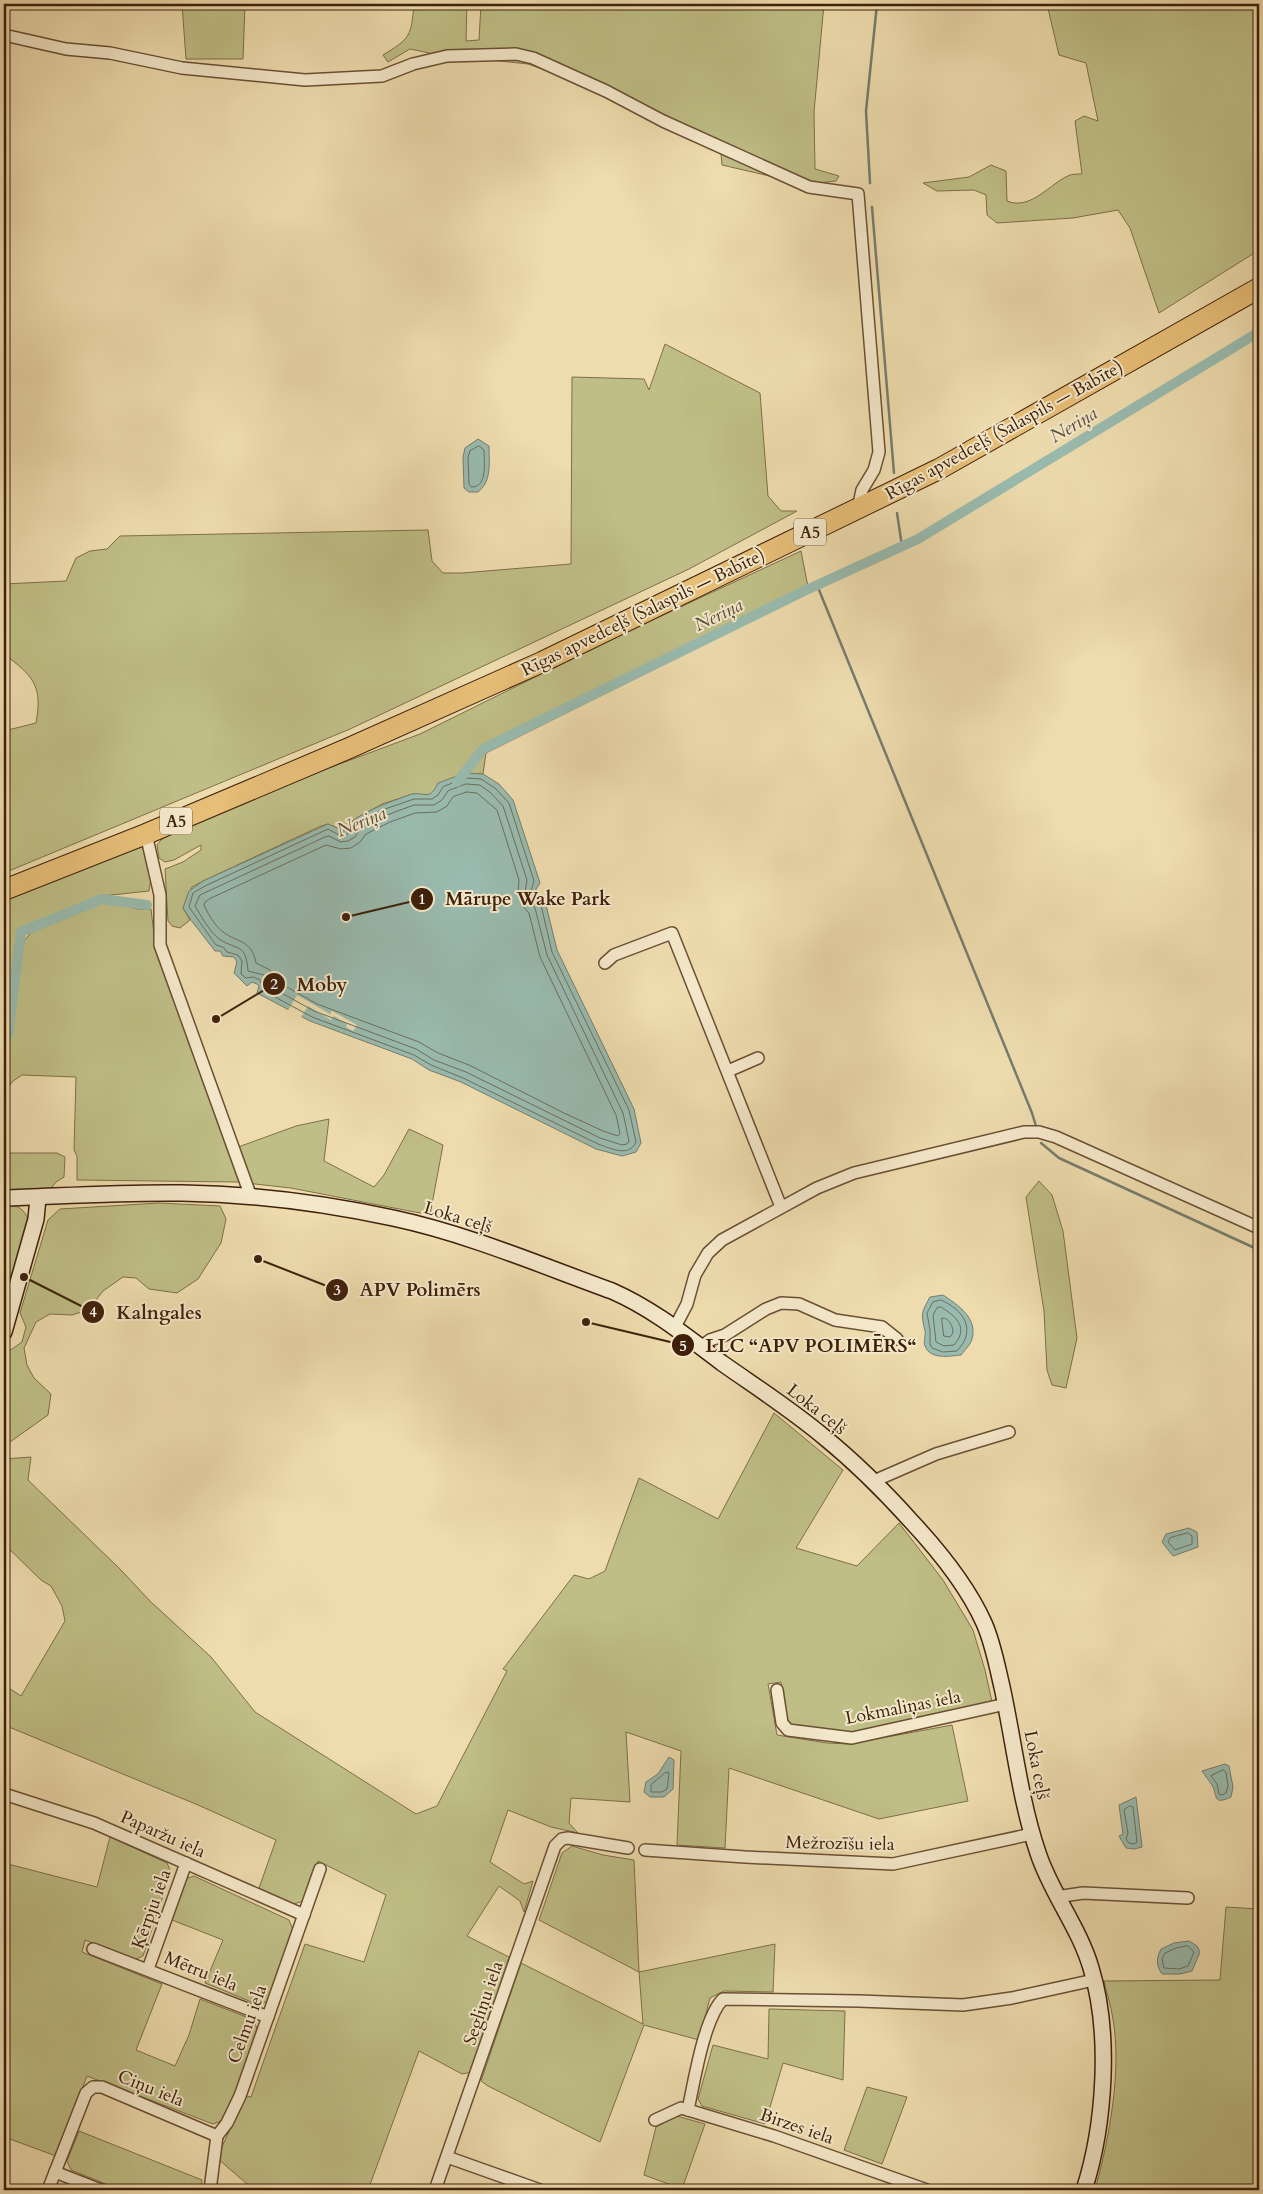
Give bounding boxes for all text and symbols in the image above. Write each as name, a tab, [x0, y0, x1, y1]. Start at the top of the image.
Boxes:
street label: Rīgas apvedceļš (Salaspils — Babīte)	[881, 354, 1128, 506]
water label: Neriņa	[1045, 400, 1103, 449]
road number: A5	[794, 518, 826, 546]
street label: Rīgas apvedceļš (Salaspils — Babīte)	[517, 542, 769, 683]
water label: Neriņa	[690, 592, 748, 638]
water label: Neriņa	[333, 800, 391, 844]
road number: A5	[160, 808, 192, 834]
callout: Mārupe Wake Park	[410, 882, 620, 916]
text: Mārupe Wake Park	[445, 886, 611, 912]
text: 1	[418, 889, 426, 909]
callout: Moby	[261, 967, 357, 1001]
text: Moby	[297, 972, 348, 998]
text: 2	[270, 974, 278, 994]
street label: Loka ceļš	[421, 1195, 495, 1240]
callout: APV Polimērs	[324, 1273, 491, 1307]
text: APV Polimērs	[359, 1277, 481, 1303]
text: 3	[333, 1280, 341, 1300]
callout: Kalngales	[81, 1295, 211, 1329]
text: Kalngales	[116, 1300, 202, 1326]
text: 4	[89, 1302, 97, 1322]
callout: LLC “APV POLIMĒRS“	[671, 1328, 927, 1362]
text: LLC “APV POLIMĒRS“	[705, 1333, 917, 1359]
text: 5	[679, 1336, 687, 1356]
street label: Loka ceļš	[781, 1378, 852, 1441]
street label: Lokmaliņas iela	[843, 1684, 963, 1731]
street label: Loka ceļš	[1018, 1728, 1055, 1802]
street label: Paparžu iela	[116, 1805, 210, 1864]
street label: Mežrozīšu iela	[785, 1830, 895, 1857]
street label: Ķērpju iela	[126, 1866, 178, 1952]
street label: Mētru iela	[160, 1945, 242, 1998]
street label: Segliņu iela	[457, 1958, 510, 2049]
street label: Celmu iela	[222, 1981, 273, 2067]
street label: Ciņu iela	[114, 2064, 188, 2113]
street label: Birzes iela	[757, 2102, 837, 2151]

